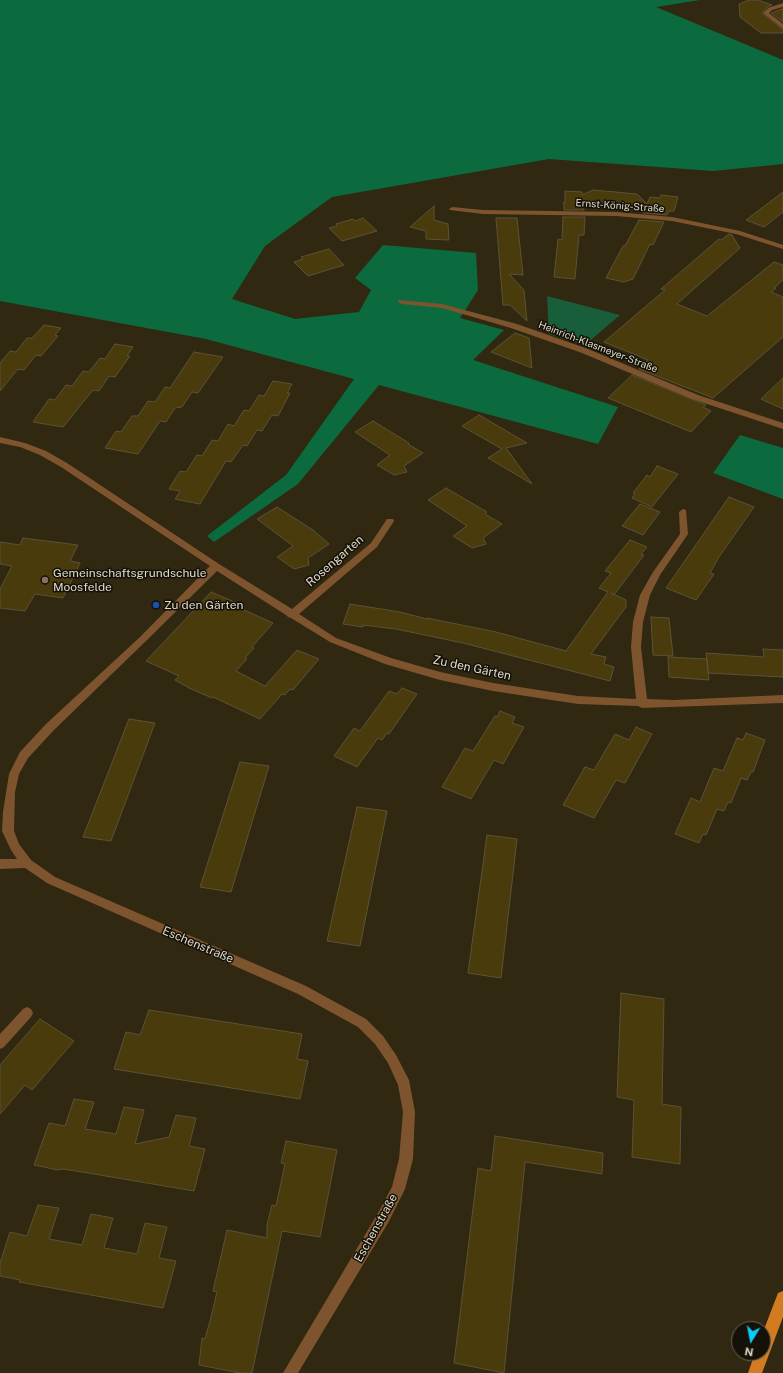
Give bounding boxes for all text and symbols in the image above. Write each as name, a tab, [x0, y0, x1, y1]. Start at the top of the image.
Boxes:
street label: Ernst-König-Straße	[575, 197, 665, 215]
street label: Heinrich-Klasmeyer-Straße	[537, 319, 659, 375]
street label: Rosengarten	[303, 532, 367, 590]
place label: Gemeinschaftsgrundschule Moosfelde	[53, 566, 207, 594]
marker: Gemeinschaftsgrundschule Moosfelde	[40, 575, 50, 585]
place label: Zu den Gärten	[164, 598, 243, 612]
marker: Zu den Gärten	[151, 600, 161, 610]
street label: Zu den Gärten	[432, 653, 512, 683]
street label: Eschenstraße	[160, 924, 236, 966]
street label: Eschenstraße	[351, 1191, 401, 1265]
north arrow	[731, 1321, 771, 1361]
text: N	[744, 1345, 754, 1358]

